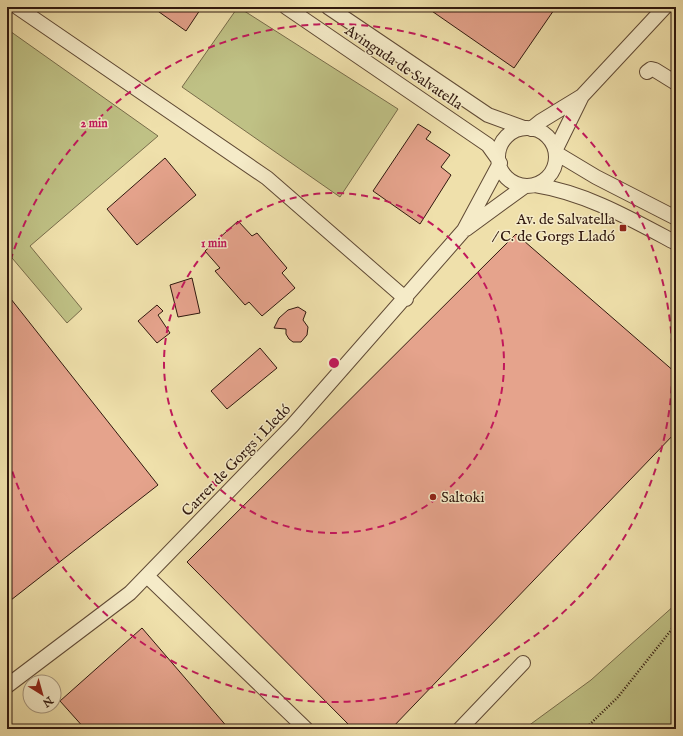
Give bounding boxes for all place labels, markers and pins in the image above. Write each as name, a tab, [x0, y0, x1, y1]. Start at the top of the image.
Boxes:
place label: Av. de Salvatella / C. de Gorgs Lladó	[492, 210, 616, 246]
marker: Av. de Salvatella / C. de Gorgs Lladó	[618, 223, 628, 233]
centre of rings	[327, 356, 341, 370]
place label: Saltoki	[441, 488, 484, 507]
marker: Saltoki	[428, 492, 438, 502]

